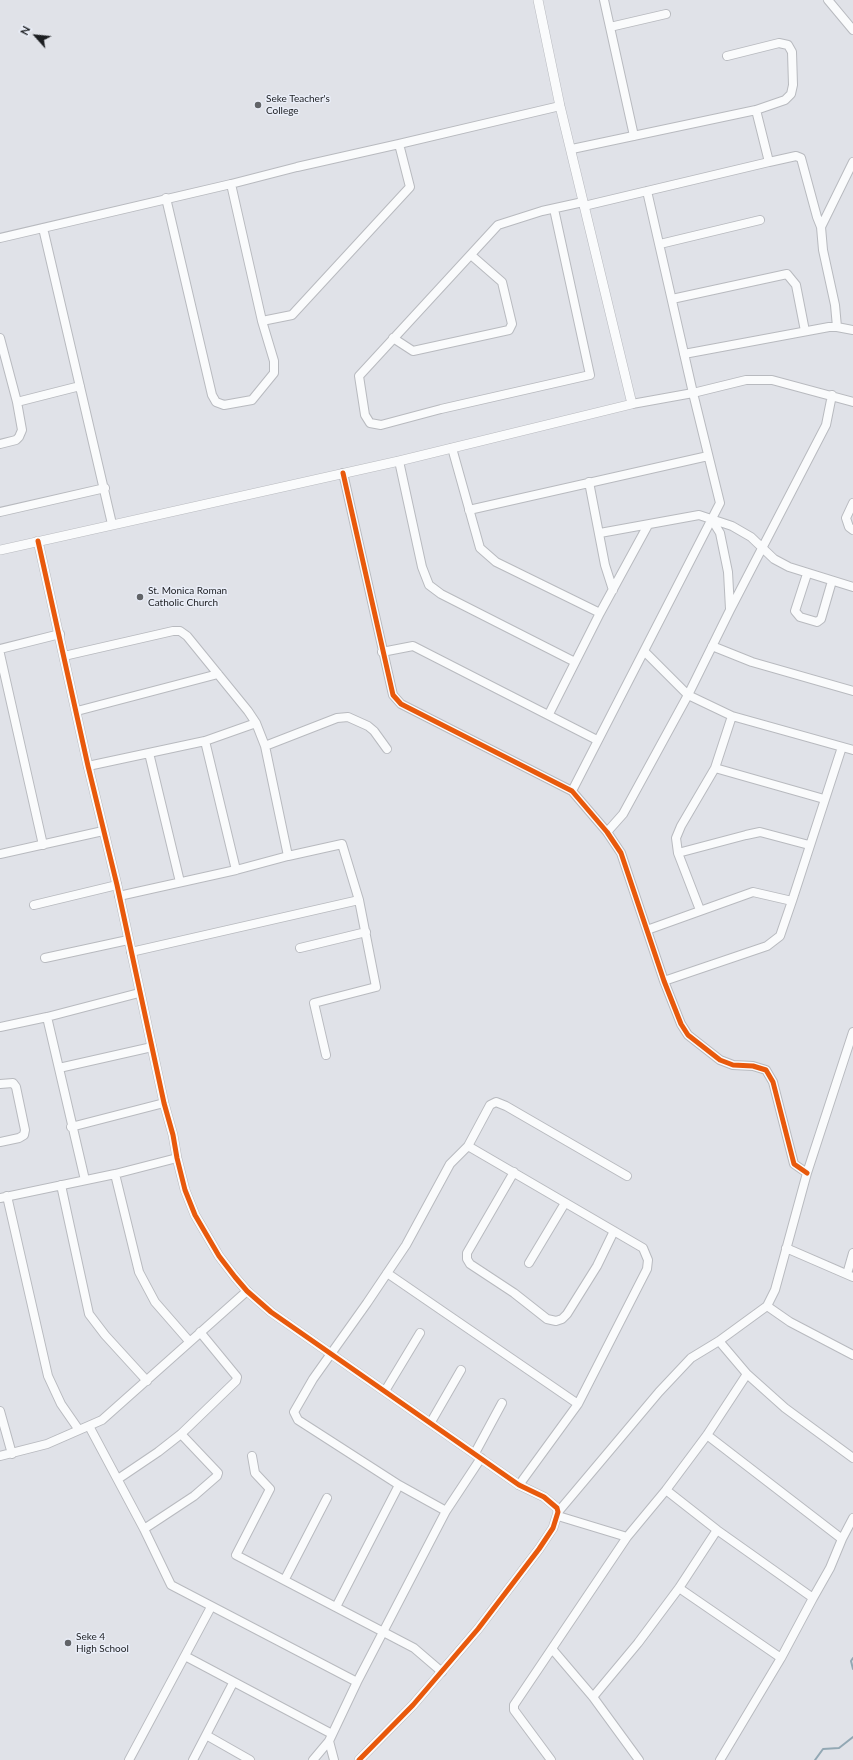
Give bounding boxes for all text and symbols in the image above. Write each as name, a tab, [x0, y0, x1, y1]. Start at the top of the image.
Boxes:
north arrow	[16, 16, 56, 56]
text: N	[17, 24, 33, 37]
place label: Seke Teacher's College	[266, 93, 330, 116]
marker: Seke Teacher's College	[253, 100, 263, 110]
place label: St. Monica Roman Catholic Church	[148, 585, 227, 608]
marker: St. Monica Roman Catholic Church	[135, 592, 145, 602]
place label: Seke 4 High School	[76, 1631, 129, 1654]
marker: Seke 4 High School	[63, 1638, 73, 1648]

